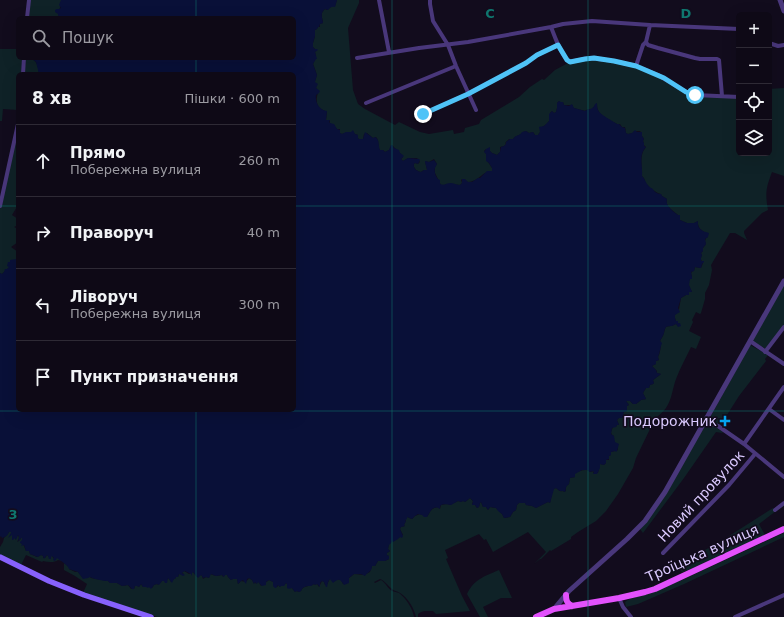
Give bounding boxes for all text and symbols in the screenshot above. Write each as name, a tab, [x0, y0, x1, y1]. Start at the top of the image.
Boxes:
text: C	[485, 6, 495, 21]
text: D	[681, 6, 692, 21]
map controls	[736, 12, 772, 156]
button: +	[736, 12, 772, 48]
search box	[16, 16, 296, 60]
icon: search	[30, 27, 52, 49]
text: Пошук	[62, 29, 114, 47]
button: −	[736, 48, 772, 84]
button: locate	[736, 84, 772, 120]
route start	[686, 86, 704, 104]
text: 8 хв	[32, 88, 71, 108]
text: Пішки · 600 m	[184, 91, 280, 106]
route end	[414, 105, 432, 123]
button: layers	[736, 120, 772, 156]
text: Прямо	[70, 144, 126, 162]
icon: ahead	[32, 150, 54, 172]
text: 260 m	[238, 153, 280, 168]
text: Побережна вулиця	[70, 162, 201, 177]
icon: right	[32, 222, 54, 244]
text: Праворуч	[70, 224, 154, 242]
text: 40 m	[247, 225, 280, 240]
text: Ліворуч	[70, 288, 138, 306]
icon: left	[32, 294, 54, 316]
text: 300 m	[238, 297, 280, 312]
text: Побережна вулиця	[70, 306, 201, 321]
icon: arrive	[32, 366, 54, 388]
text: Пункт призначення	[70, 368, 238, 386]
place label: Подорожник	[623, 413, 717, 429]
marker: Подорожник	[720, 416, 730, 426]
street label: Новий провулок	[655, 447, 747, 545]
text: 3	[8, 507, 18, 522]
street label: Троїцька вулиця	[642, 521, 761, 585]

